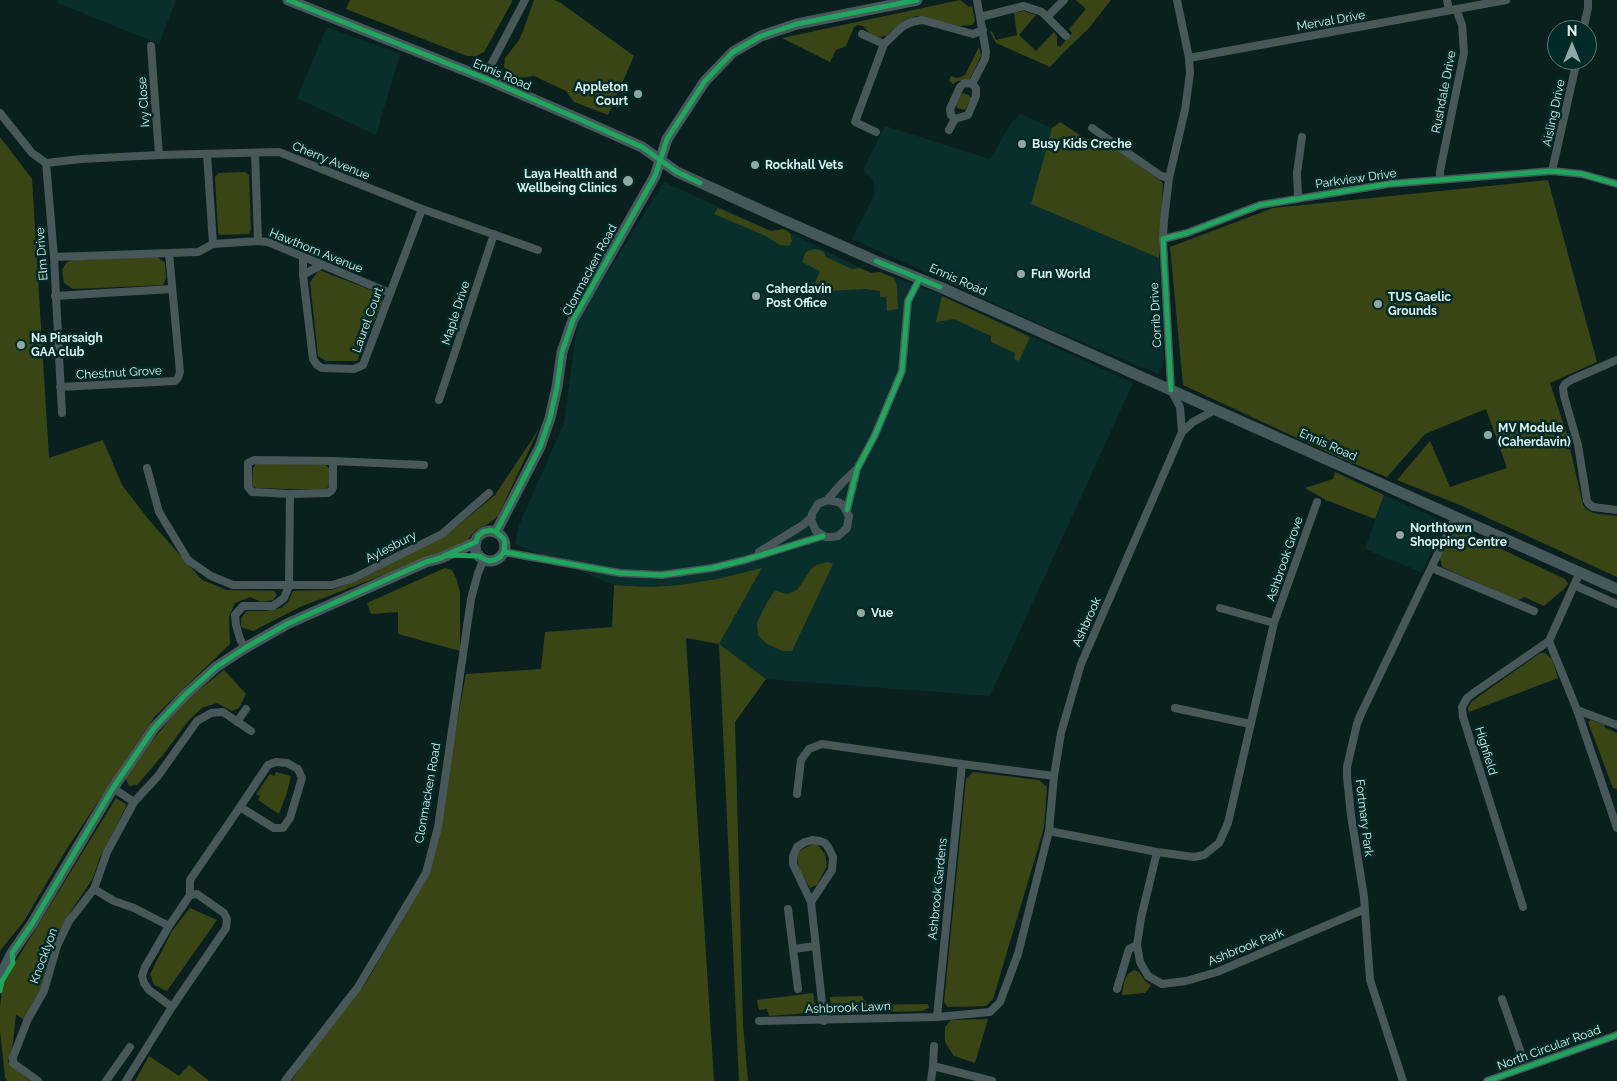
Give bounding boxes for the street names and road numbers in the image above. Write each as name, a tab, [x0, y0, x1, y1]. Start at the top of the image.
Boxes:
street label: Merval Drive	[1296, 8, 1366, 34]
street label: Rushdale Drive	[1429, 50, 1459, 134]
street label: Ennis Road	[471, 56, 533, 94]
street label: Ivy Close	[135, 76, 153, 128]
street label: Aisling Drive	[1540, 78, 1568, 148]
street label: Cherry Avenue	[290, 139, 372, 183]
street label: Parkview Drive	[1314, 166, 1398, 192]
street label: Clonmacken Road	[560, 222, 620, 318]
street label: Hawthorn Avenue	[267, 226, 365, 276]
street label: Elm Drive	[33, 227, 51, 281]
street label: Ennis Road	[927, 261, 989, 299]
street label: Maple Drive	[439, 279, 473, 347]
street label: Corrib Drive	[1147, 282, 1165, 348]
street label: Laurel Court	[349, 285, 387, 355]
street label: Chestnut Grove	[76, 364, 162, 382]
street label: Ennis Road	[1297, 426, 1359, 464]
street label: Ashbrook Grove	[1264, 515, 1306, 603]
street label: Aylesbury	[363, 528, 419, 566]
street label: Ashbrook	[1070, 595, 1104, 649]
street label: Highfield	[1472, 725, 1500, 777]
street label: Clonmacken Road	[412, 742, 444, 844]
street label: Fortmary Park	[1352, 778, 1376, 858]
street label: Ashbrook Gardens	[925, 837, 951, 941]
street label: Ashbrook Park	[1206, 925, 1286, 969]
street label: Knocklyon	[27, 926, 61, 986]
street label: Ashbrook Lawn	[805, 999, 891, 1017]
street label: North Circular Road	[1495, 1023, 1603, 1073]

